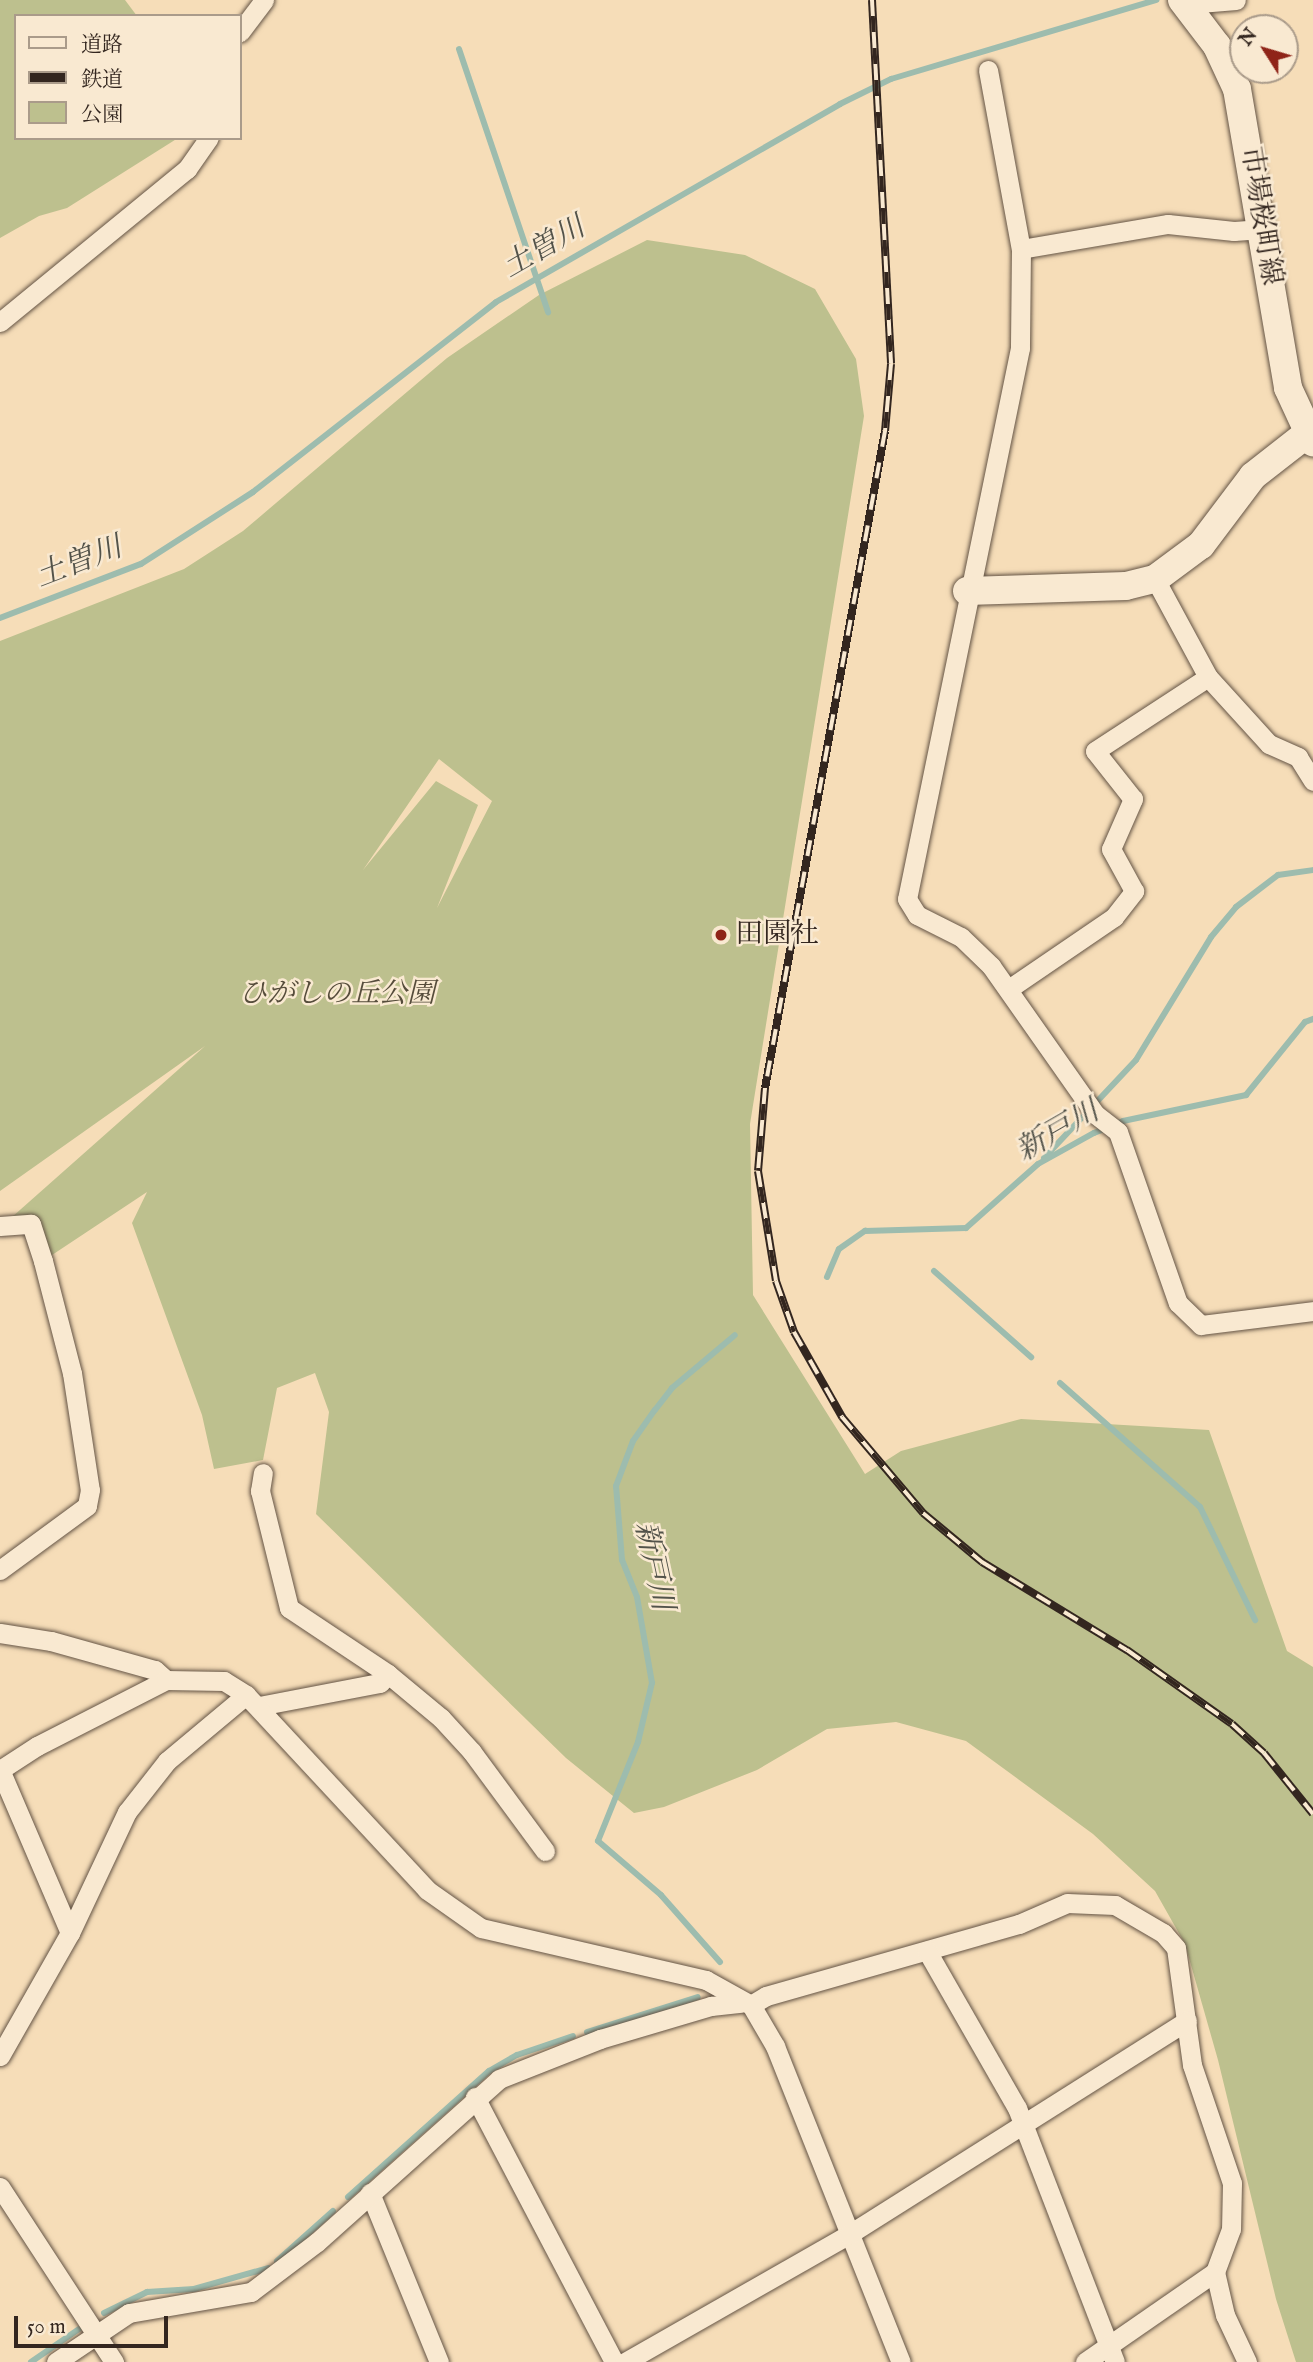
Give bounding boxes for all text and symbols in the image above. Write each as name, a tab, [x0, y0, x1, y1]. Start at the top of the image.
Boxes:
legend	[14, 14, 242, 140]
north arrow	[1229, 14, 1299, 84]
text: N	[1234, 24, 1263, 51]
text: 道路	[81, 32, 123, 59]
text: 鉄道	[81, 67, 123, 94]
text: 公園	[81, 102, 123, 129]
street label: 市場桜町線	[1232, 144, 1288, 288]
water label: 土曽川	[496, 210, 592, 286]
water label: 土曽川	[31, 530, 127, 596]
place label: 田園社	[735, 918, 819, 952]
marker: 田園社	[713, 927, 729, 943]
park label: ひがしの丘公園	[239, 978, 435, 1012]
water label: 新戸川	[1010, 1094, 1106, 1170]
water label: 新戸川	[626, 1518, 680, 1614]
scale bar	[18, 2302, 172, 2346]
text: 50 m	[27, 2314, 66, 2341]

